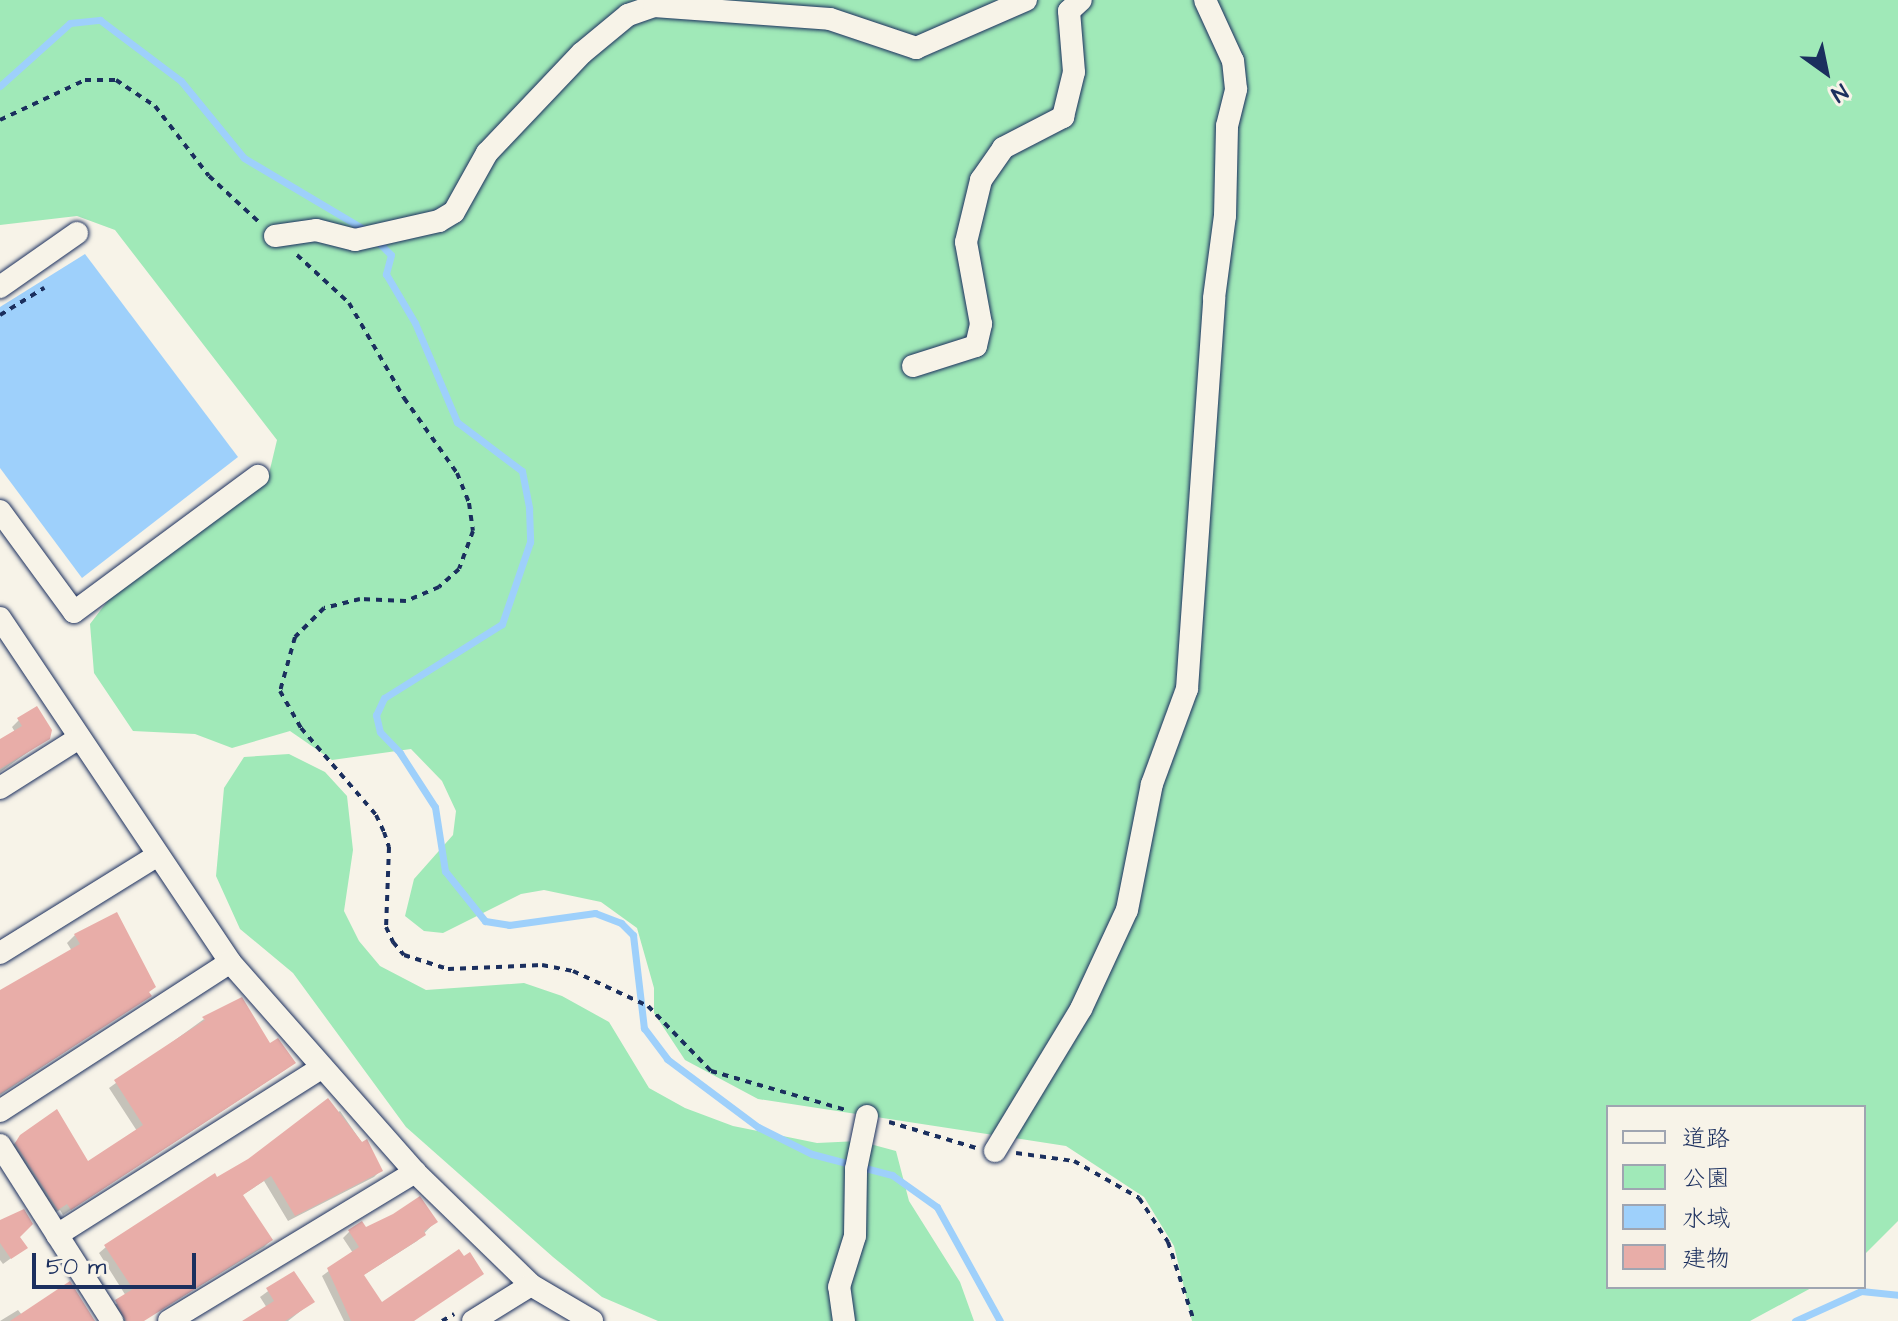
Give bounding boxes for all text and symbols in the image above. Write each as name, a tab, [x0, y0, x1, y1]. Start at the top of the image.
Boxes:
north arrow	[1786, 32, 1866, 112]
text: N	[1825, 76, 1854, 109]
legend	[1606, 1105, 1866, 1289]
text: 道路	[1682, 1122, 1730, 1156]
text: 公園	[1682, 1162, 1730, 1196]
text: 水域	[1682, 1202, 1730, 1236]
scale bar	[36, 1237, 200, 1287]
text: 建物	[1682, 1242, 1730, 1276]
text: 50 m	[46, 1250, 106, 1284]

